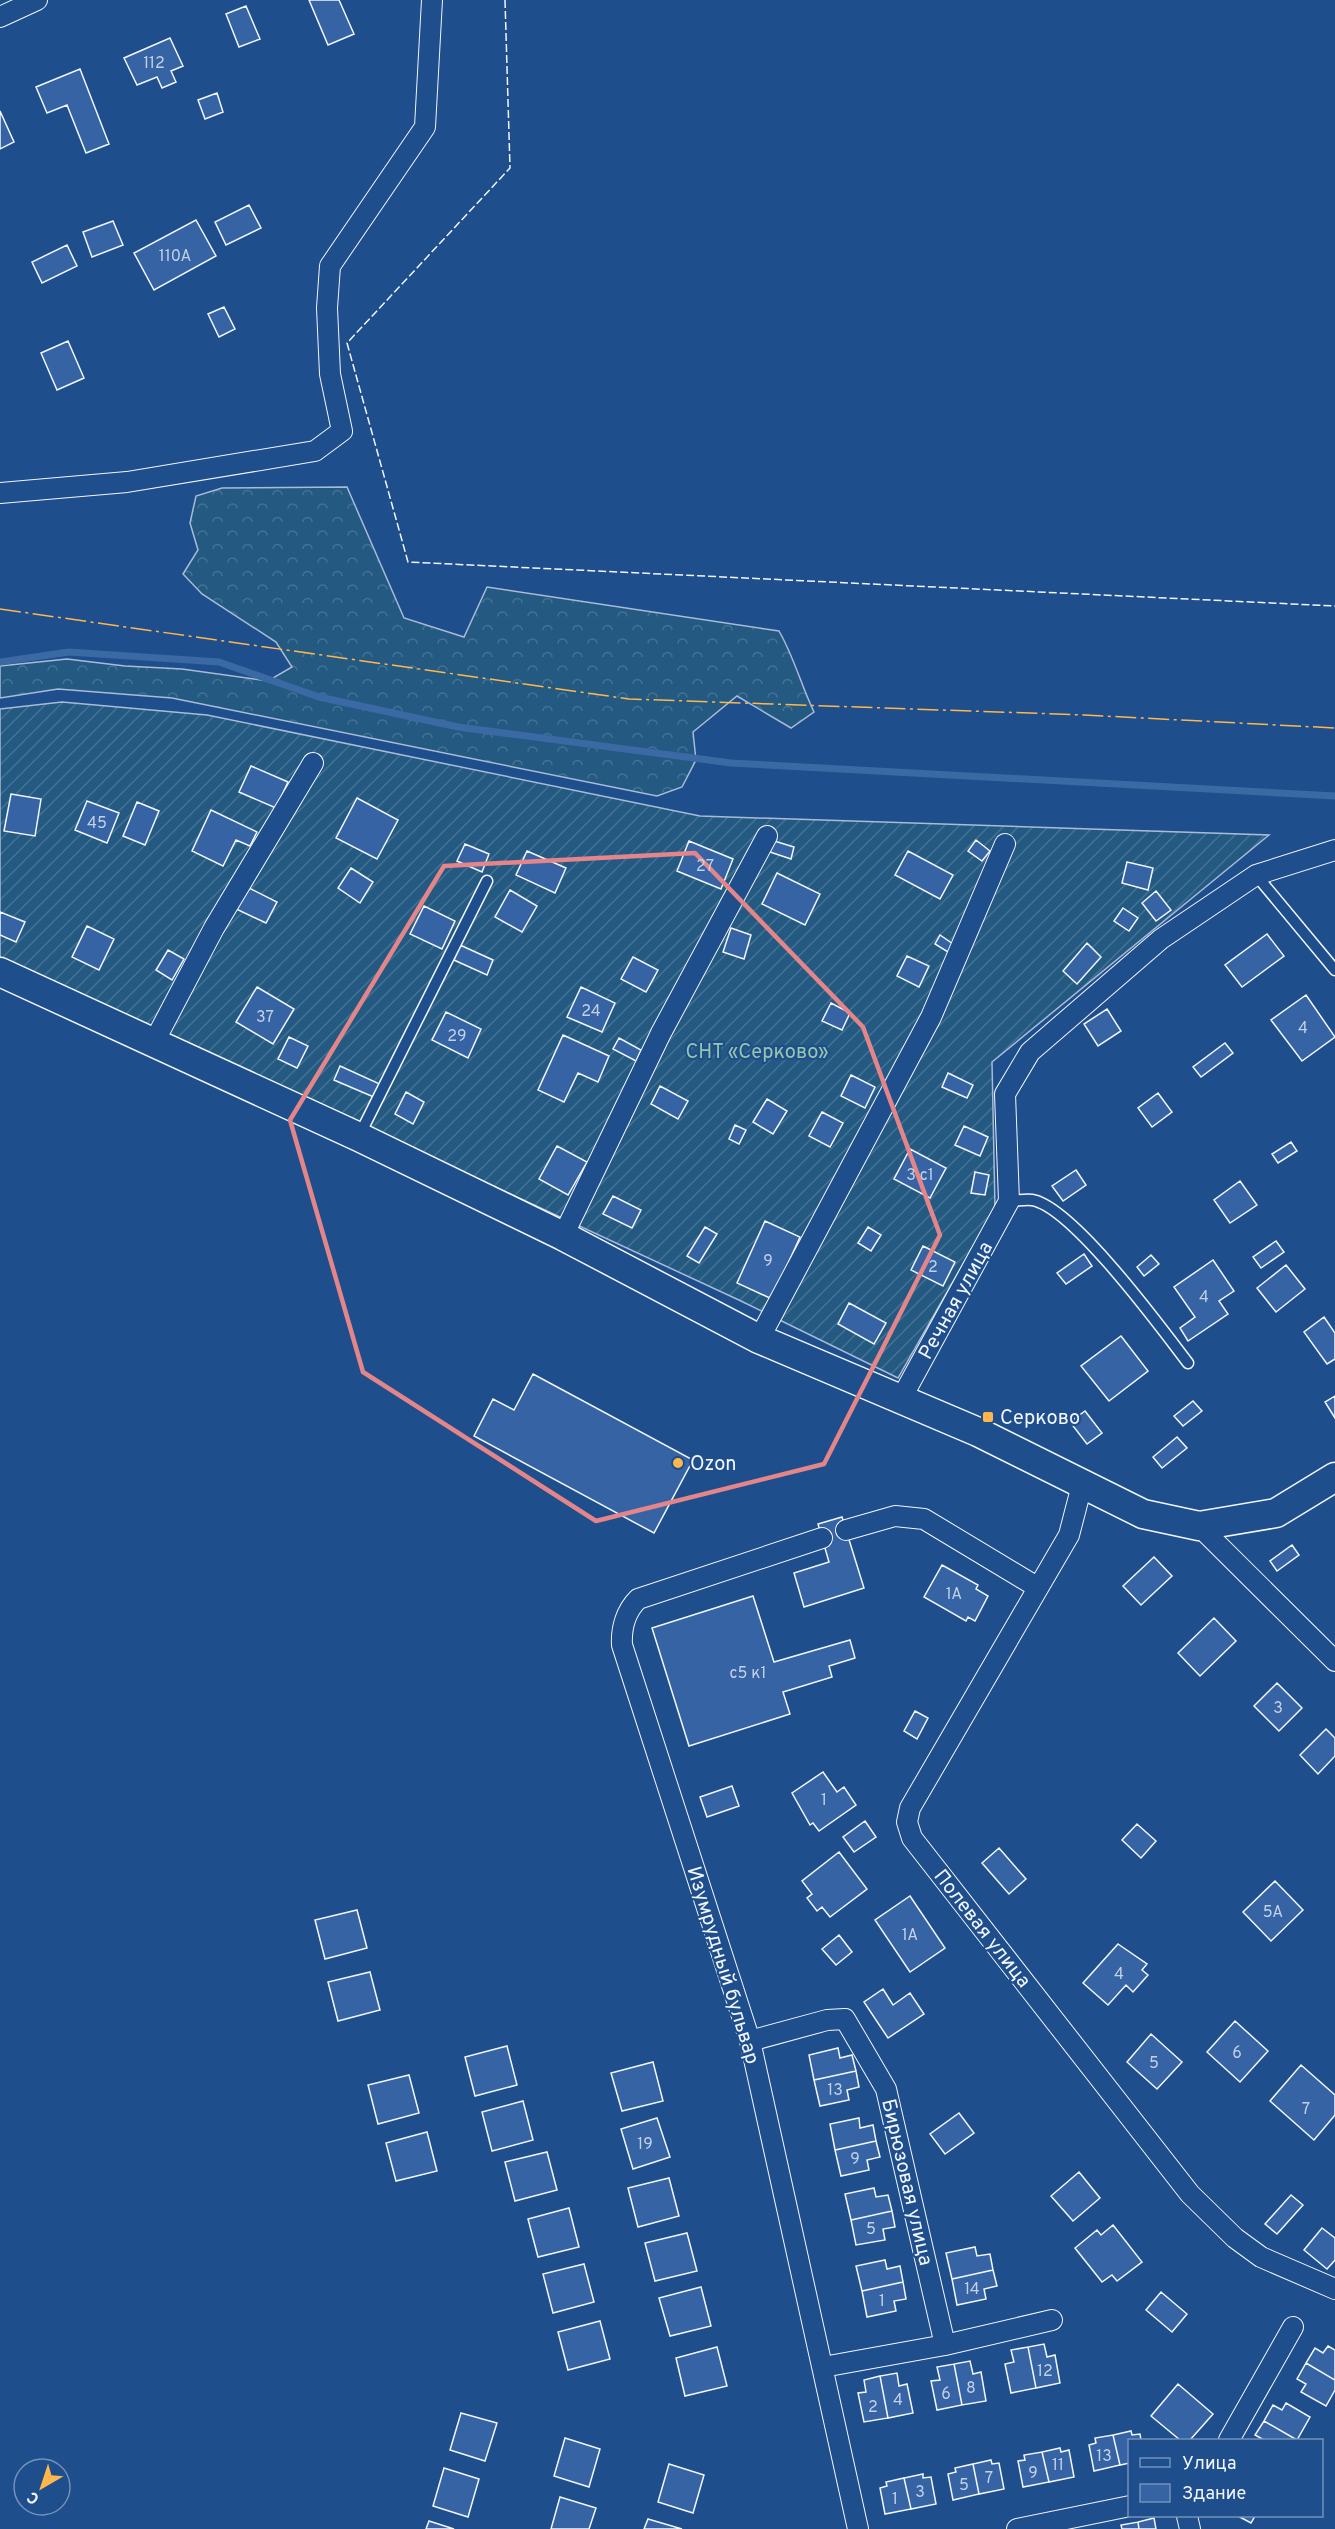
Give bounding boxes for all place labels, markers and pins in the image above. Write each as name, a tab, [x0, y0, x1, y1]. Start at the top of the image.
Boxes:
place label: Серково	[1000, 1406, 1080, 1432]
marker: Серково	[981, 1410, 995, 1424]
place label: Ozon	[690, 1452, 736, 1478]
marker: Ozon	[671, 1456, 685, 1470]

